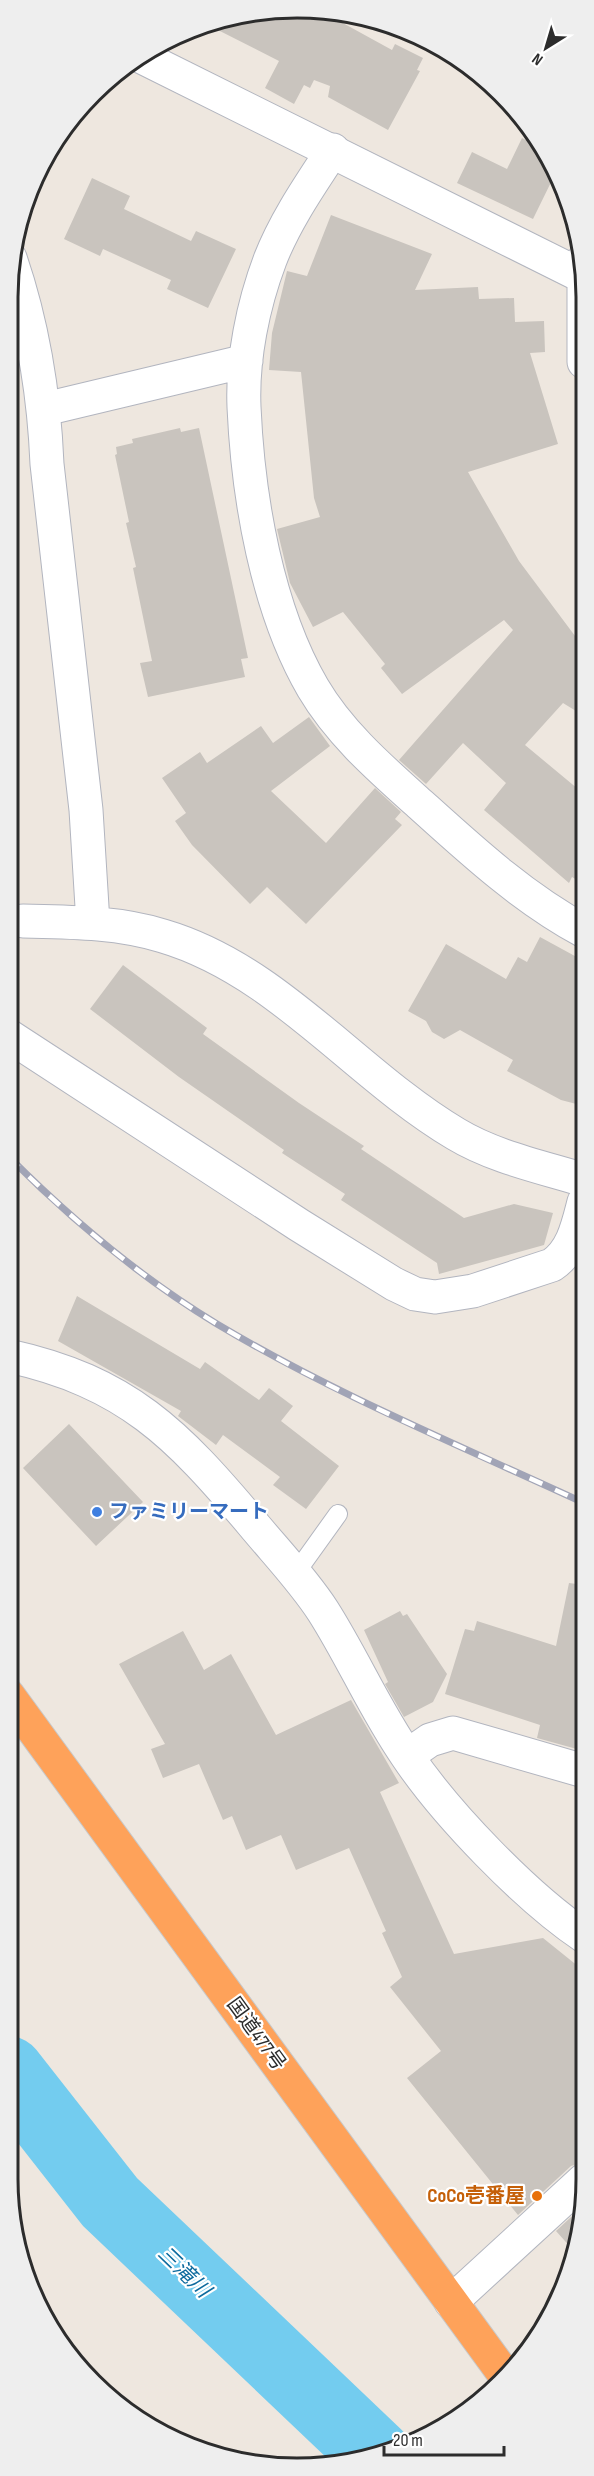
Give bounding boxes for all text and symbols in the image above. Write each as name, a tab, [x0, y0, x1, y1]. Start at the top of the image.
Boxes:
north arrow	[516, 18, 576, 78]
text: N	[529, 49, 547, 69]
place label: ファミリーマート	[109, 1500, 269, 1524]
marker: ファミリーマート	[90, 1505, 104, 1519]
street label: 国道477号	[222, 1993, 290, 2075]
place label: CoCo壱番屋	[427, 2184, 525, 2208]
marker: CoCo壱番屋	[530, 2189, 544, 2203]
water label: 三滝川	[153, 2241, 217, 2304]
scale bar	[384, 2419, 504, 2457]
text: 20 m	[393, 2430, 423, 2451]

